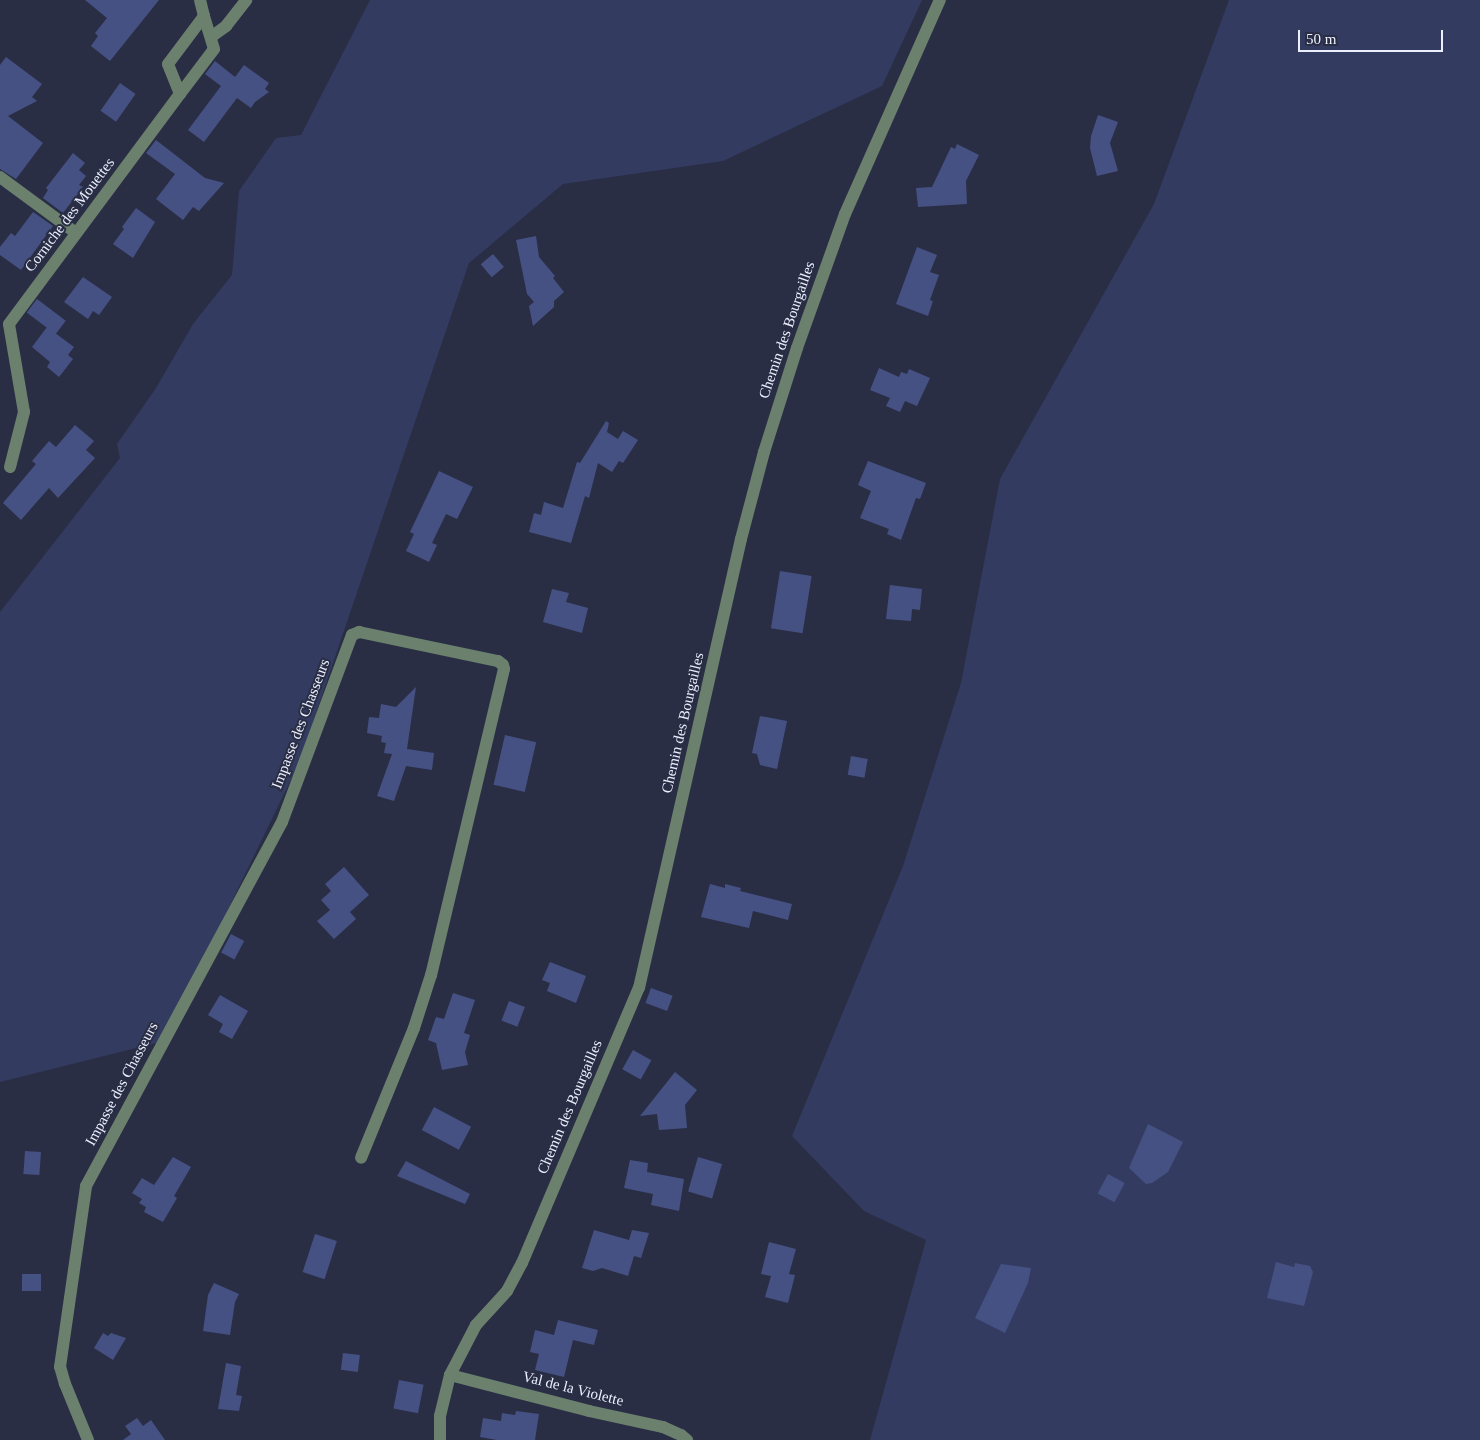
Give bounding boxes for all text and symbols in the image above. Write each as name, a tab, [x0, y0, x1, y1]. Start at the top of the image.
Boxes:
scale bar	[1300, 20, 1445, 52]
text: 50 m	[1306, 31, 1336, 47]
street label: Corniche des Mouettes	[21, 154, 119, 276]
street label: Chemin des Bourgailles	[755, 259, 819, 401]
street label: Chemin des Bourgailles	[658, 651, 708, 795]
street label: Impasse des Chasseurs	[268, 657, 334, 791]
street label: Impasse des Chasseurs	[82, 1019, 162, 1149]
street label: Chemin des Bourgailles	[534, 1037, 606, 1177]
street label: Val de la Violette	[521, 1368, 625, 1410]

